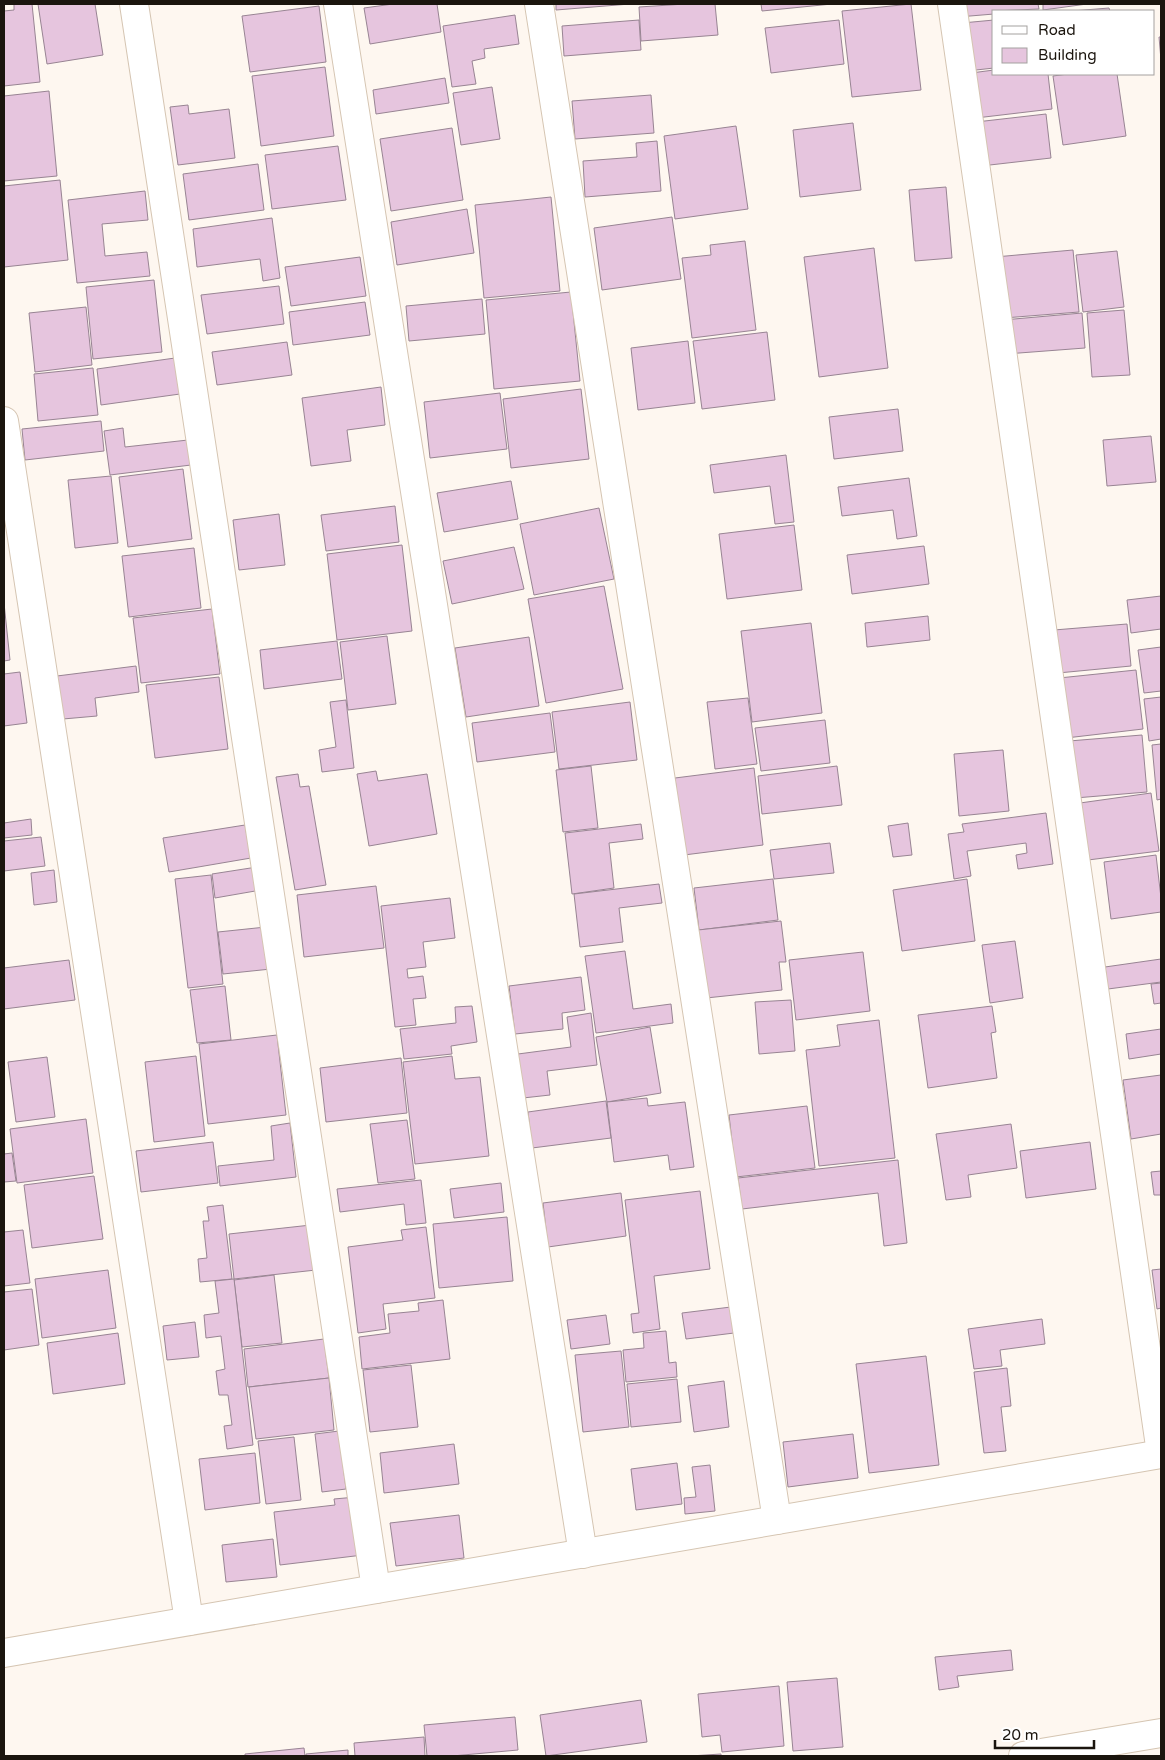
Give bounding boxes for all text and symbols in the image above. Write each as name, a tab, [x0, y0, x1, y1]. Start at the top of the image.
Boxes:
legend	[992, 10, 1155, 75]
text: Road	[1038, 21, 1076, 39]
text: Building	[1038, 46, 1097, 64]
scale bar	[995, 1718, 1094, 1750]
text: 20 m	[1002, 1726, 1039, 1744]

